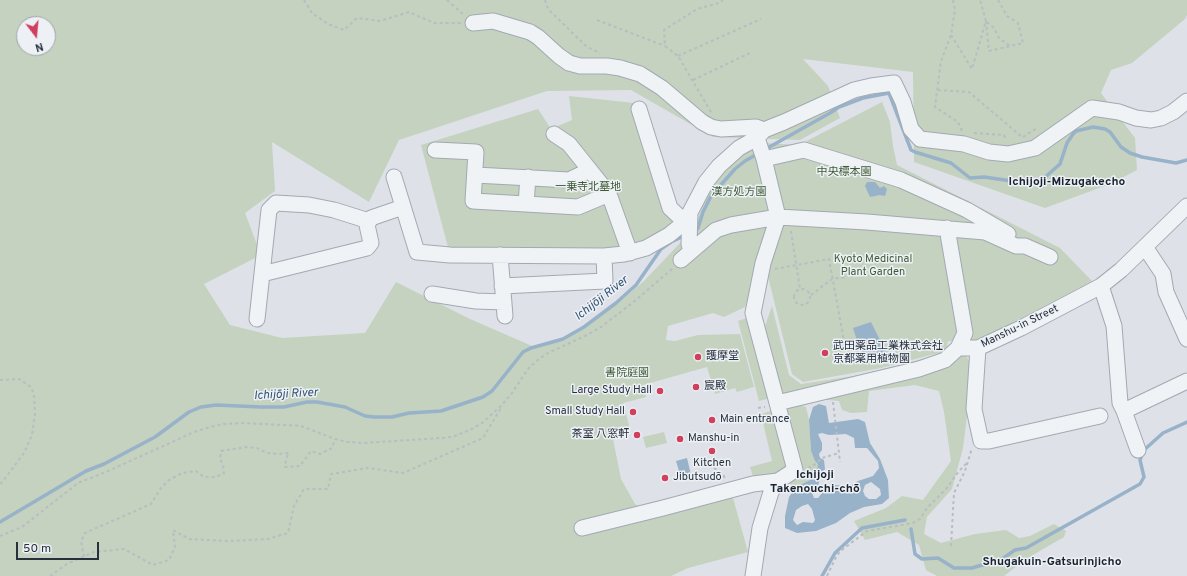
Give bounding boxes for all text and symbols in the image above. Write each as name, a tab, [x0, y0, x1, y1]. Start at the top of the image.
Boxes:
north arrow	[16, 16, 56, 56]
text: N	[33, 39, 45, 54]
park label: 中央標本園	[817, 166, 871, 180]
district label: Ichijoji-Mizugakecho	[1009, 176, 1125, 190]
park label: 一乗寺北墓地	[555, 181, 621, 195]
park label: 漢方処方園	[712, 186, 766, 200]
park label: Kyoto Medicinal Plant Garden	[834, 253, 912, 279]
water label: Ichijōji River	[572, 274, 632, 324]
street label: Manshu-in Street	[979, 303, 1061, 351]
place label: 武田薬品工業株式会社 京都薬用植物園	[833, 340, 943, 366]
marker: 武田薬品工業株式会社 京都薬用植物園	[820, 348, 830, 358]
place label: 護摩堂	[706, 350, 739, 364]
marker: 護摩堂	[693, 352, 703, 362]
park label: 書院庭園	[605, 367, 649, 381]
place label: 宸殿	[704, 380, 726, 394]
marker: 宸殿	[691, 382, 701, 392]
place label: Large Study Hall	[571, 384, 652, 398]
water label: Ichijōji River	[254, 386, 318, 404]
marker: Large Study Hall	[655, 386, 665, 396]
place label: Small Study Hall	[545, 405, 625, 419]
marker: Small Study Hall	[628, 407, 638, 417]
place label: Main entrance	[720, 413, 789, 427]
marker: Main entrance	[707, 415, 717, 425]
place label: 茶室 八窓軒	[571, 428, 629, 442]
marker: 茶室 八窓軒	[632, 430, 642, 440]
place label: Manshu-in	[688, 432, 740, 446]
marker: Manshu-in	[675, 434, 685, 444]
marker: Kitchen	[707, 446, 717, 456]
place label: Kitchen	[693, 457, 731, 471]
district label: Ichijoji Takenouchi-chō	[770, 469, 860, 497]
place label: Jibutsudō	[673, 471, 722, 485]
marker: Jibutsudō	[660, 473, 670, 483]
scale bar	[18, 534, 101, 560]
text: 50 m	[23, 541, 51, 557]
district label: Shugakuin-Gatsurinjicho	[982, 556, 1122, 570]

